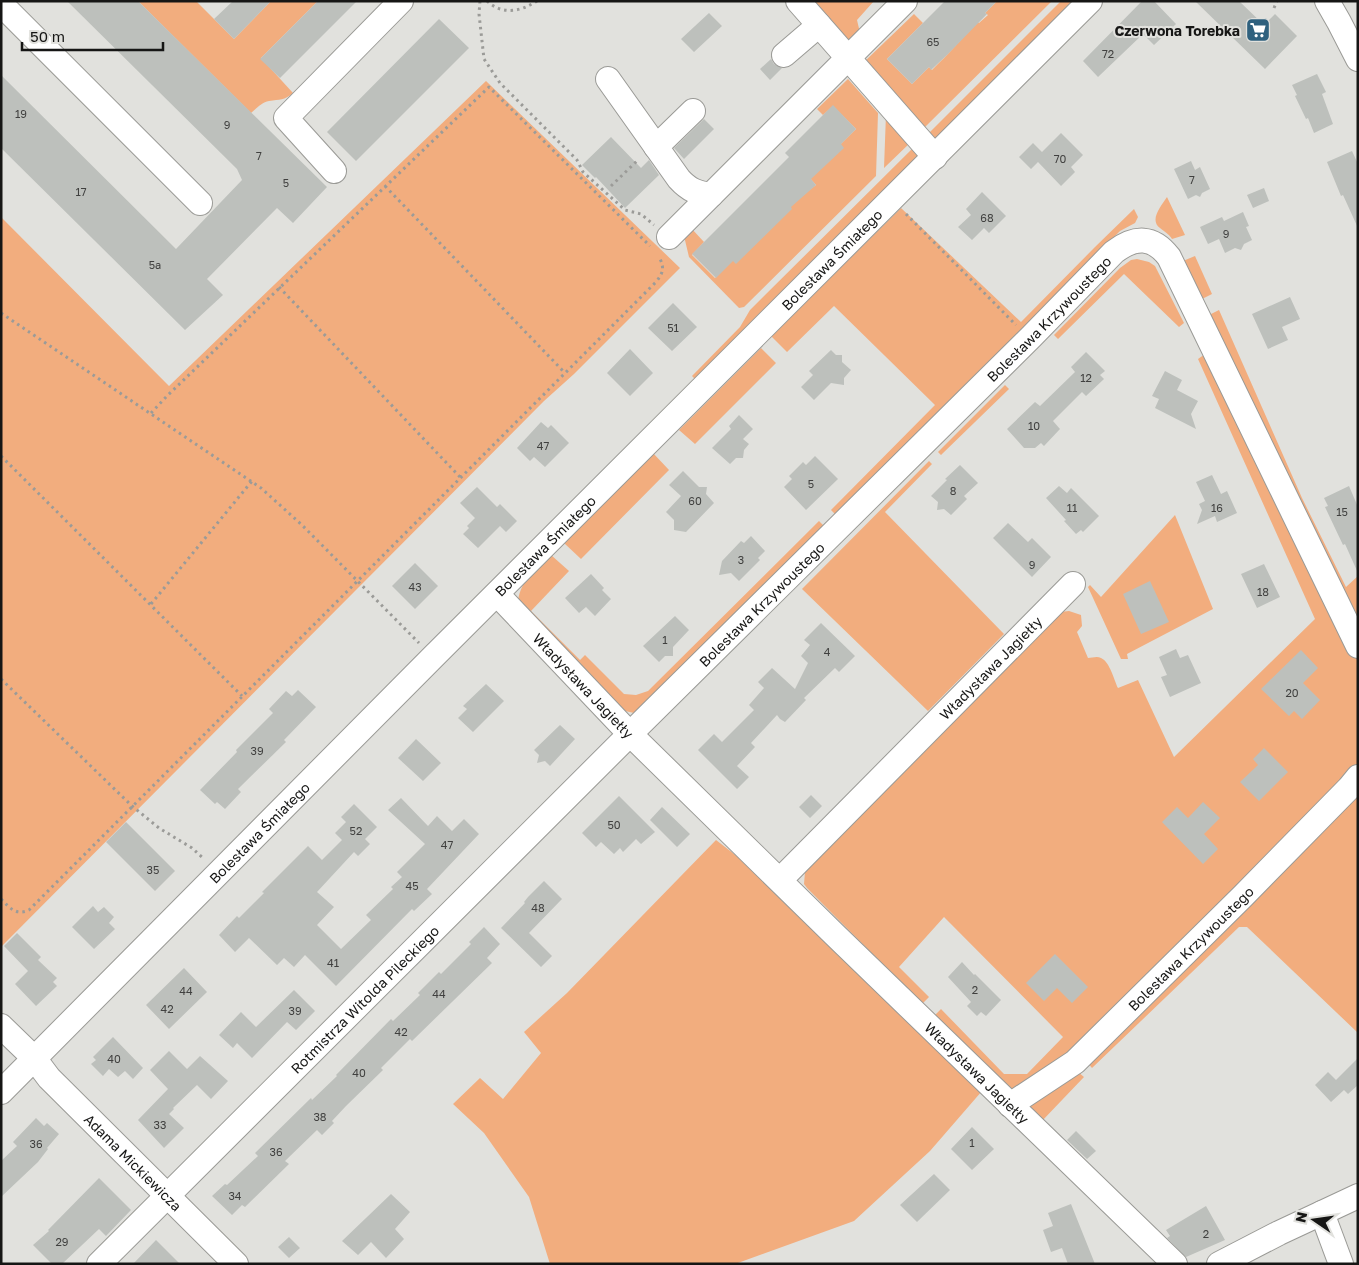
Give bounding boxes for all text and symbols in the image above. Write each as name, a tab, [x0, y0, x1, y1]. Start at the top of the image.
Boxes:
supermarket icon: Czerwona Torebka	[1245, 17, 1271, 43]
scale bar	[22, 20, 164, 52]
place label: Czerwona Torebka	[1114, 22, 1240, 39]
text: 50 m	[30, 27, 65, 45]
house number: 65	[926, 35, 940, 48]
house number: 72	[1102, 47, 1114, 60]
house number: 19	[15, 107, 27, 120]
house number: 9	[224, 118, 230, 131]
house number: 7	[256, 149, 262, 162]
house number: 70	[1054, 152, 1067, 165]
house number: 7	[1189, 173, 1195, 186]
house number: 5	[283, 176, 289, 189]
house number: 17	[75, 185, 87, 198]
street label: Bolesława Śmiałego	[777, 205, 885, 313]
house number: 68	[980, 211, 994, 224]
house number: 9	[1223, 227, 1229, 240]
street label: Bolesława Krzywoustego	[983, 252, 1114, 385]
house number: 5a	[149, 258, 161, 271]
house number: 51	[667, 321, 679, 334]
house number: 12	[1080, 371, 1092, 384]
house number: 10	[1028, 419, 1040, 432]
house number: 47	[537, 439, 549, 452]
house number: 5	[808, 477, 814, 490]
house number: 8	[950, 484, 957, 497]
street label: Bolesława Śmiałego	[491, 492, 599, 599]
house number: 60	[688, 494, 702, 507]
house number: 11	[1067, 501, 1077, 514]
house number: 16	[1211, 501, 1223, 514]
house number: 15	[1336, 505, 1348, 518]
street label: Bolesława Krzywoustego	[695, 538, 828, 670]
house number: 3	[738, 553, 744, 566]
house number: 9	[1029, 558, 1035, 571]
house number: 43	[408, 580, 422, 593]
house number: 18	[1257, 585, 1269, 598]
street label: Władysława Jagiełły	[936, 612, 1045, 723]
street label: Władysława Jagiełły	[530, 629, 638, 742]
house number: 1	[662, 633, 668, 646]
house number: 4	[824, 645, 831, 658]
house number: 20	[1285, 686, 1299, 699]
house number: 39	[250, 744, 264, 757]
street label: Bolesława Śmiałego	[205, 778, 313, 886]
house number: 50	[607, 818, 621, 831]
house number: 52	[350, 824, 362, 837]
house number: 47	[441, 838, 453, 851]
house number: 35	[147, 863, 159, 876]
house number: 45	[405, 879, 419, 892]
street label: Bolesława Krzywoustego	[1124, 882, 1257, 1014]
house number: 48	[531, 901, 545, 914]
street label: Rotmistrza Witolda Pileckiego	[287, 922, 442, 1077]
house number: 41	[327, 956, 339, 969]
house number: 2	[972, 983, 978, 996]
house number: 44	[179, 984, 193, 997]
house number: 44	[432, 987, 446, 1000]
house number: 42	[160, 1002, 174, 1015]
house number: 39	[288, 1004, 302, 1017]
street label: Władysława Jagiełły	[921, 1018, 1033, 1127]
house number: 42	[394, 1025, 408, 1038]
house number: 40	[107, 1052, 121, 1065]
house number: 40	[352, 1066, 366, 1079]
street label: Adama Mickiewicza	[81, 1110, 186, 1214]
house number: 38	[313, 1110, 327, 1123]
house number: 33	[154, 1118, 166, 1131]
house number: 1	[969, 1136, 975, 1149]
house number: 36	[29, 1137, 43, 1150]
house number: 36	[269, 1145, 283, 1158]
house number: 34	[228, 1189, 242, 1202]
north arrow	[1289, 1195, 1339, 1245]
text: N	[1291, 1210, 1310, 1224]
house number: 2	[1203, 1227, 1209, 1240]
house number: 29	[55, 1235, 69, 1248]

